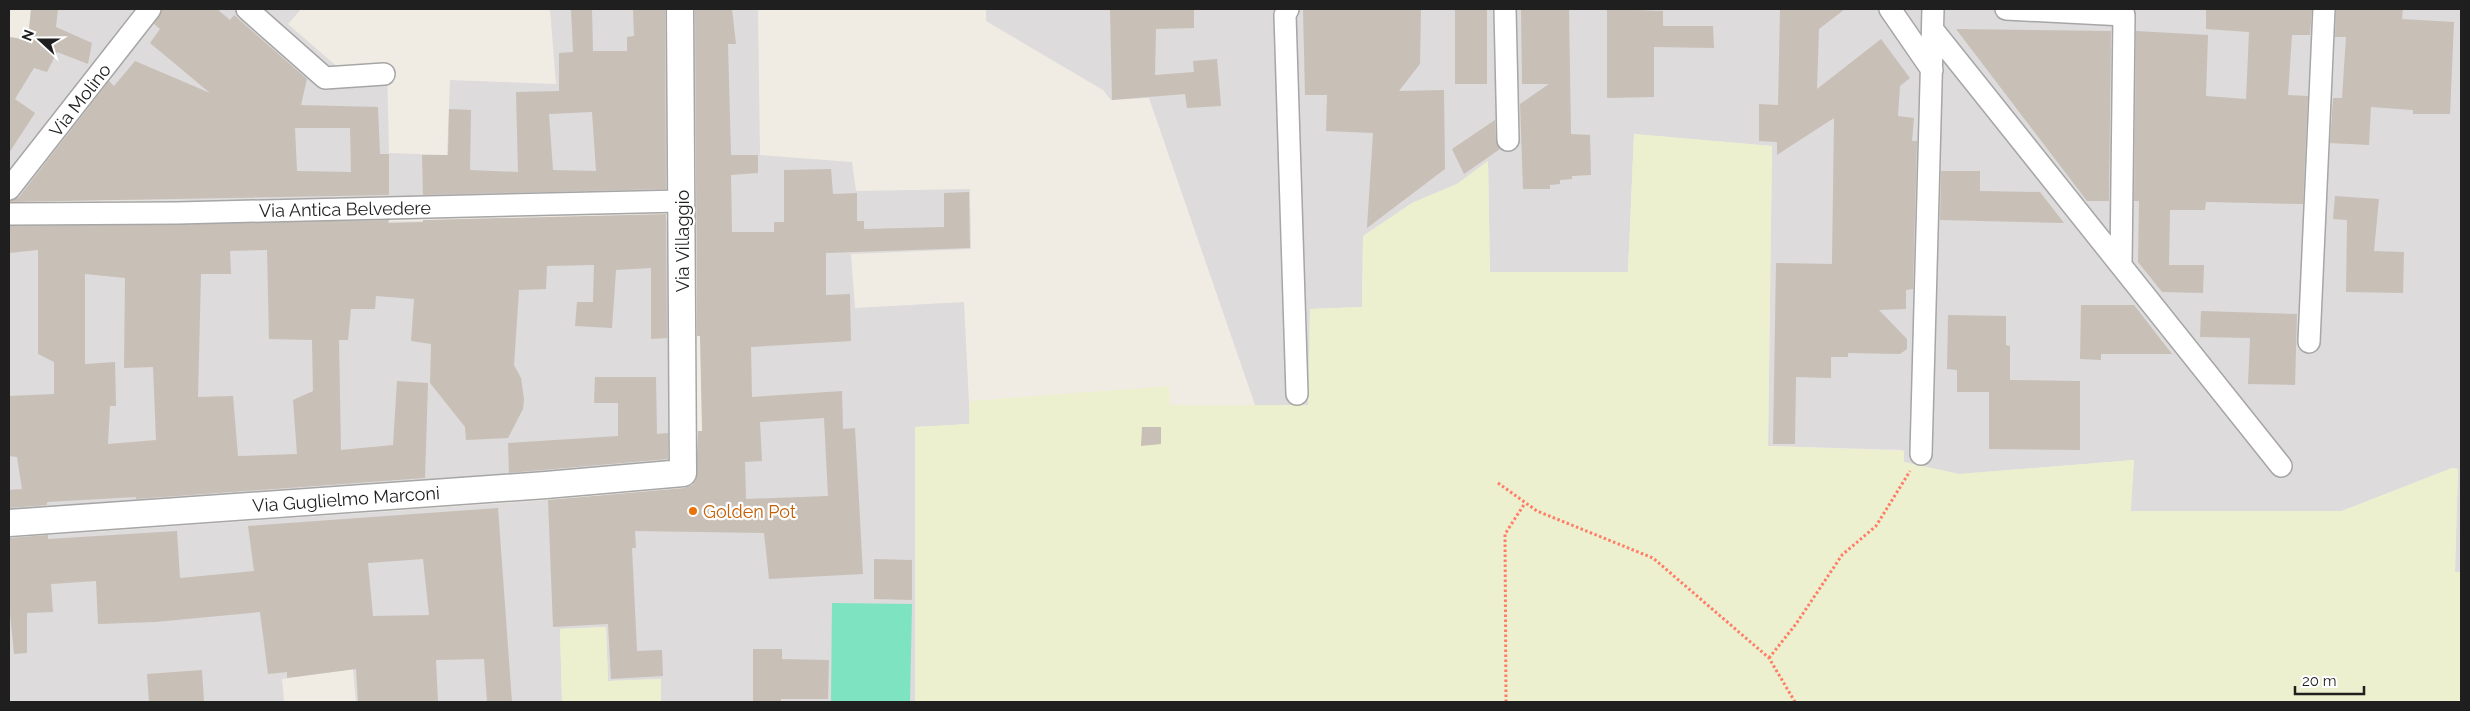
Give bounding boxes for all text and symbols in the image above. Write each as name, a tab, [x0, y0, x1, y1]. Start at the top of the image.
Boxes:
north arrow	[15, 15, 65, 65]
text: N	[18, 27, 37, 43]
street label: Via Molino	[45, 59, 115, 141]
street label: Via Villaggio	[672, 189, 693, 292]
street label: Via Antica Belvedere	[259, 197, 432, 221]
street label: Via Guglielmo Marconi	[252, 482, 440, 516]
place label: Golden Pot	[703, 501, 796, 522]
marker: Golden Pot	[687, 505, 699, 517]
scale bar	[2295, 664, 2364, 696]
text: 20 m	[2302, 672, 2337, 690]

